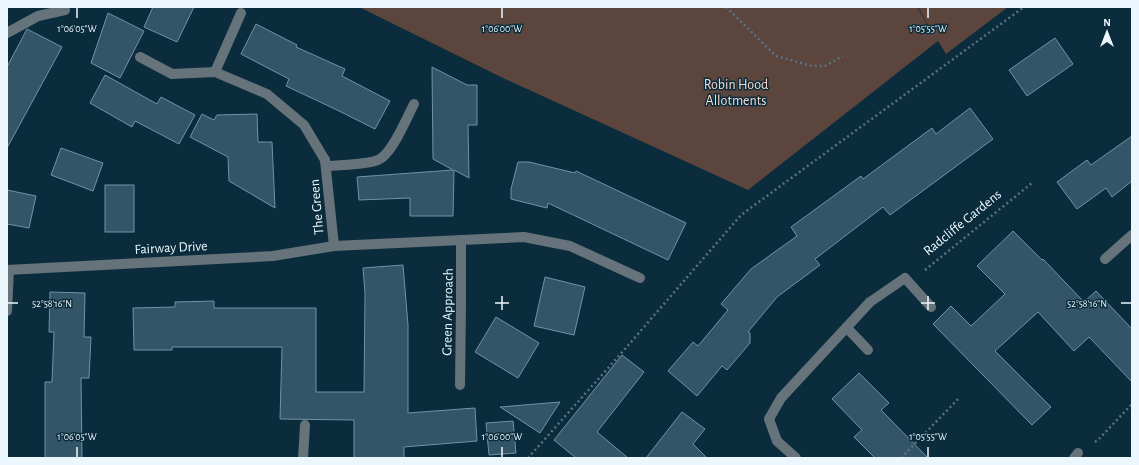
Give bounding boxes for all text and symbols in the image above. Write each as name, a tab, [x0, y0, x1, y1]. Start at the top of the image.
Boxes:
north arrow	[1087, 12, 1127, 52]
text: N	[1103, 17, 1111, 28]
text: 1°06'05"W	[57, 24, 97, 34]
text: 1°06'00"W	[482, 24, 522, 34]
text: 1°05'55"W	[909, 24, 947, 34]
park label: Robin Hood Allotments	[704, 78, 768, 108]
street label: The Green	[308, 179, 326, 235]
street label: Radcliffe Gardens	[921, 187, 1004, 258]
street label: Fairway Drive	[134, 239, 208, 257]
street label: Green Approach	[440, 268, 456, 356]
text: 52°58'16"N	[32, 299, 72, 309]
text: 52°58'16"N	[1067, 299, 1107, 309]
text: 1°06'05"W	[57, 432, 97, 442]
text: 1°06'00"W	[482, 432, 522, 442]
text: 1°05'55"W	[909, 432, 947, 442]

